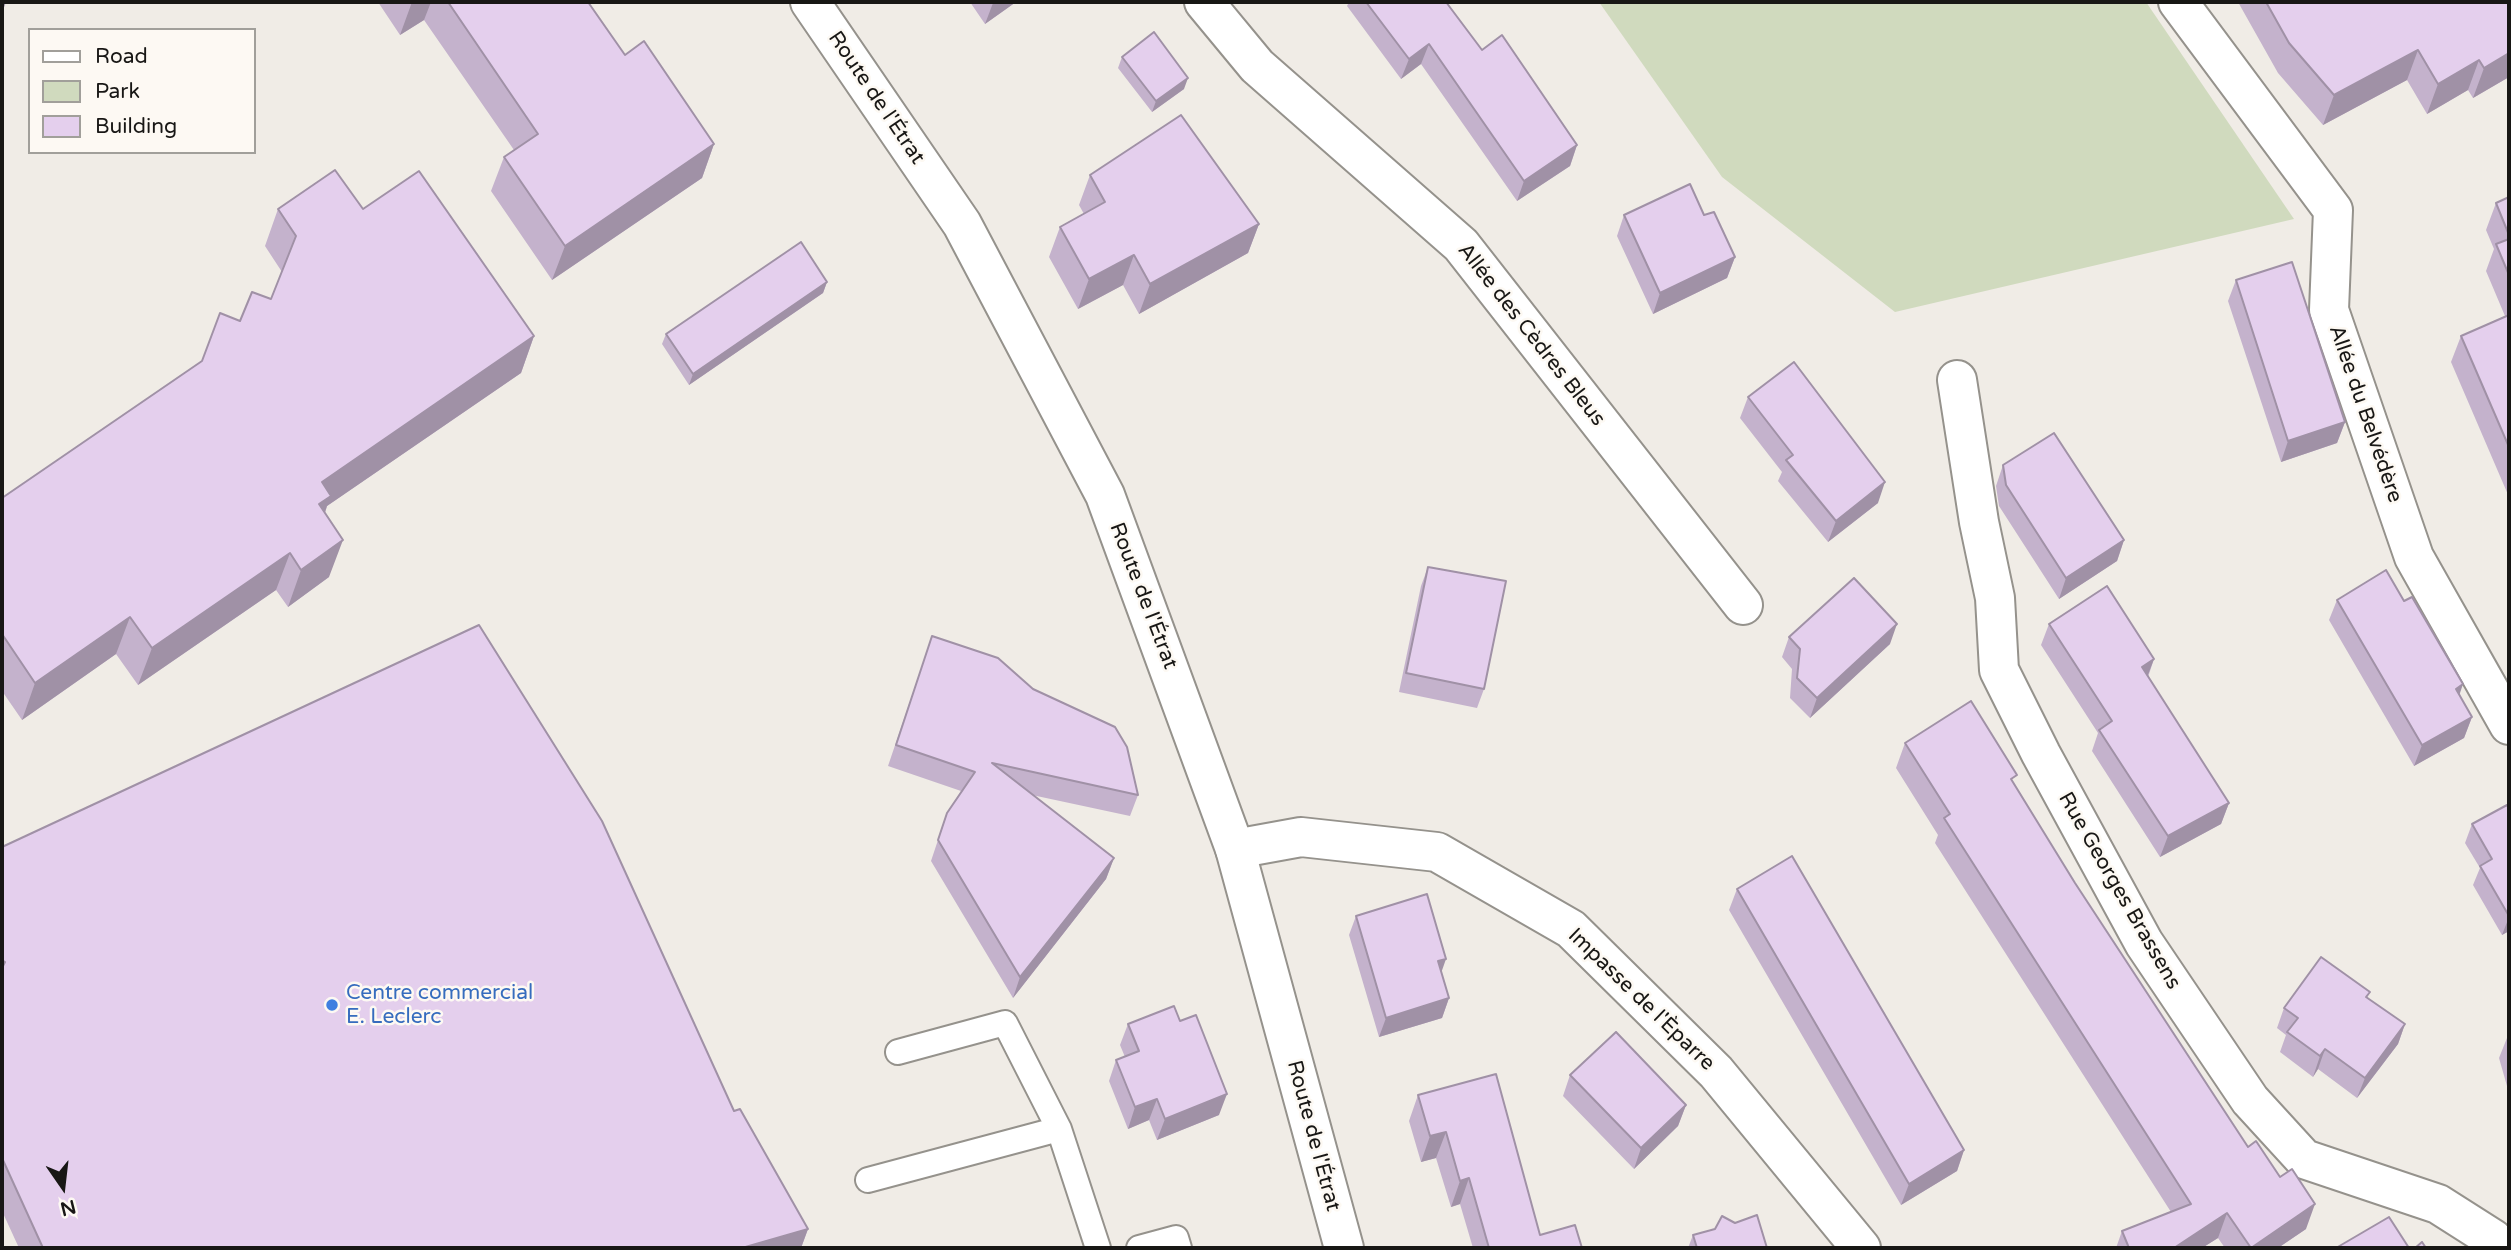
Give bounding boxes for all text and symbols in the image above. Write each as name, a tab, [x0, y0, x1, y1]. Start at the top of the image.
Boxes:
street label: Route de l'Étrat	[822, 27, 930, 169]
legend	[28, 28, 256, 154]
text: Road	[95, 44, 148, 69]
text: Park	[95, 79, 140, 104]
text: Building	[95, 114, 177, 139]
street label: Allée des Cèdres Bleus	[1452, 239, 1610, 431]
street label: Allée du Belvédère	[2323, 322, 2407, 506]
street label: Route de l'Étrat	[1103, 519, 1183, 673]
street label: Rue Georges Brassens	[2052, 788, 2186, 994]
street label: Impasse de l'Èparre	[1562, 924, 1720, 1076]
place label: Centre commercial E. Leclerc	[346, 980, 533, 1030]
marker: Centre commercial E. Leclerc	[324, 997, 340, 1013]
street label: Route de l'Étrat	[1281, 1058, 1345, 1214]
north arrow	[28, 1152, 98, 1222]
text: N	[58, 1195, 78, 1220]

